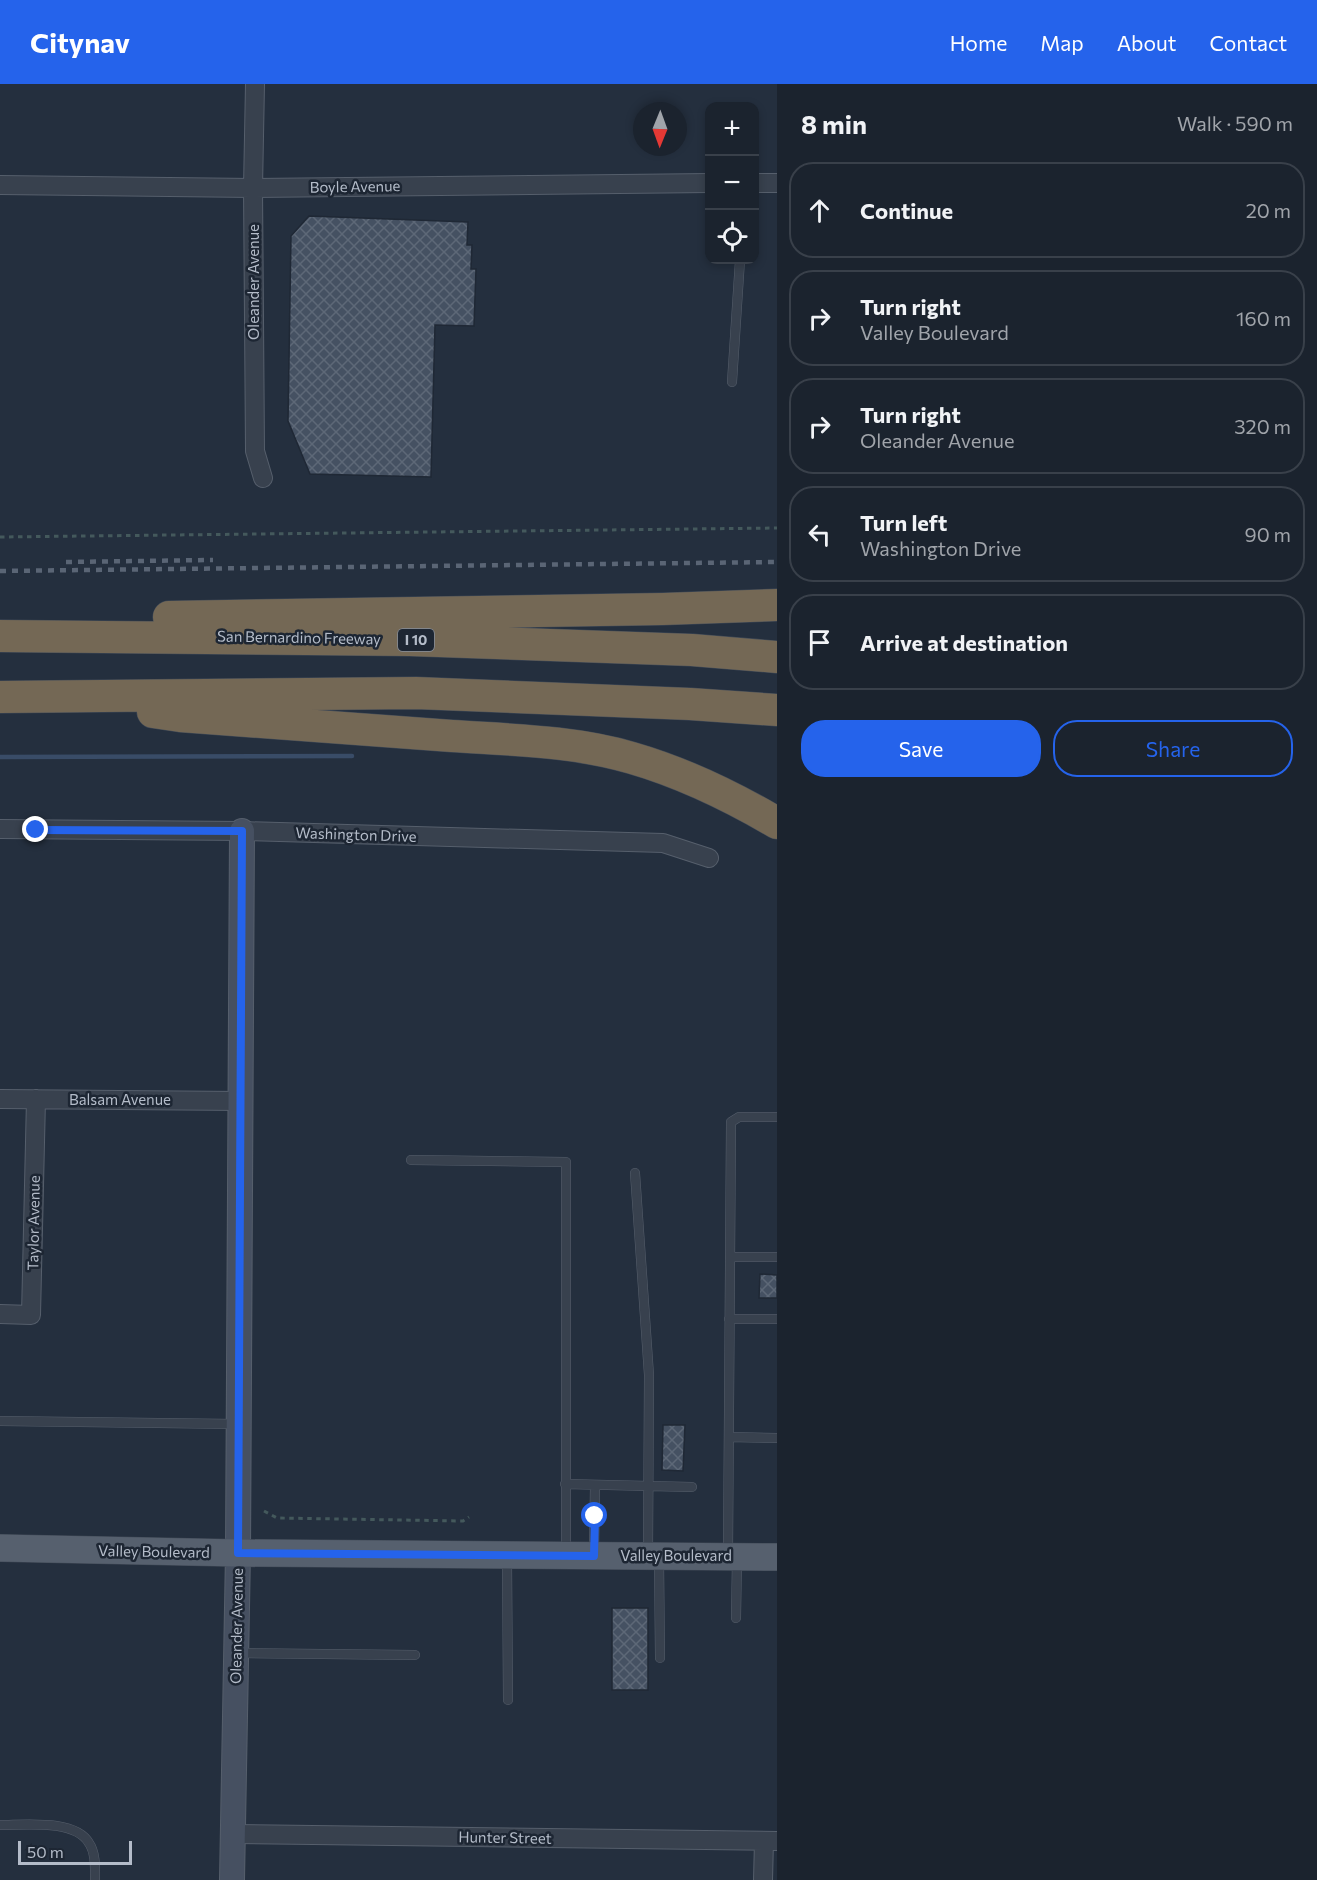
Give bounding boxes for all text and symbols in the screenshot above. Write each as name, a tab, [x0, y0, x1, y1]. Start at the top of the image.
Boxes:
text: Citynav	[30, 25, 130, 59]
text: Home	[950, 30, 1007, 55]
text: Map	[1040, 30, 1084, 55]
text: About	[1117, 30, 1176, 55]
text: Contact	[1209, 30, 1287, 55]
north arrow	[633, 102, 687, 156]
map controls	[705, 102, 759, 264]
button: +	[705, 102, 759, 156]
text: 8 min	[801, 108, 867, 139]
text: Walk · 590 m	[1177, 111, 1293, 135]
button: −	[705, 156, 759, 210]
street label: Boyle Avenue	[309, 176, 401, 196]
icon: ahead	[803, 194, 836, 227]
text: Continue	[860, 197, 953, 224]
text: 20 m	[1246, 198, 1291, 222]
button: locate	[705, 210, 759, 264]
street label: Oleander Avenue	[244, 224, 262, 340]
text: Turn right	[860, 293, 961, 320]
icon: right	[803, 302, 836, 335]
text: 160 m	[1236, 306, 1291, 330]
text: Valley Boulevard	[860, 320, 1009, 344]
text: Turn right	[860, 401, 961, 428]
icon: right	[803, 410, 836, 443]
text: 320 m	[1234, 414, 1291, 438]
text: Oleander Avenue	[860, 428, 1014, 452]
text: Turn left	[860, 509, 947, 536]
icon: left	[803, 518, 836, 551]
text: 90 m	[1245, 522, 1291, 546]
text: Washington Drive	[860, 536, 1021, 560]
icon: arrive	[803, 626, 836, 659]
street label: San Bernardino Freeway	[217, 627, 381, 647]
road number: I 10	[398, 629, 434, 651]
text: Arrive at destination	[860, 629, 1068, 656]
button: Save	[801, 720, 1041, 777]
button: Share	[1053, 720, 1293, 777]
route end	[22, 816, 48, 842]
street label: Washington Drive	[295, 823, 417, 845]
street label: Balsam Avenue	[69, 1090, 171, 1108]
street label: Taylor Avenue	[23, 1175, 43, 1271]
route start	[581, 1502, 607, 1528]
street label: Valley Boulevard	[98, 1541, 210, 1561]
street label: Valley Boulevard	[620, 1546, 732, 1564]
street label: Oleander Avenue	[226, 1568, 246, 1684]
street label: Hunter Street	[458, 1827, 552, 1847]
scale bar	[18, 1838, 132, 1866]
text: 50 m	[27, 1842, 64, 1861]

